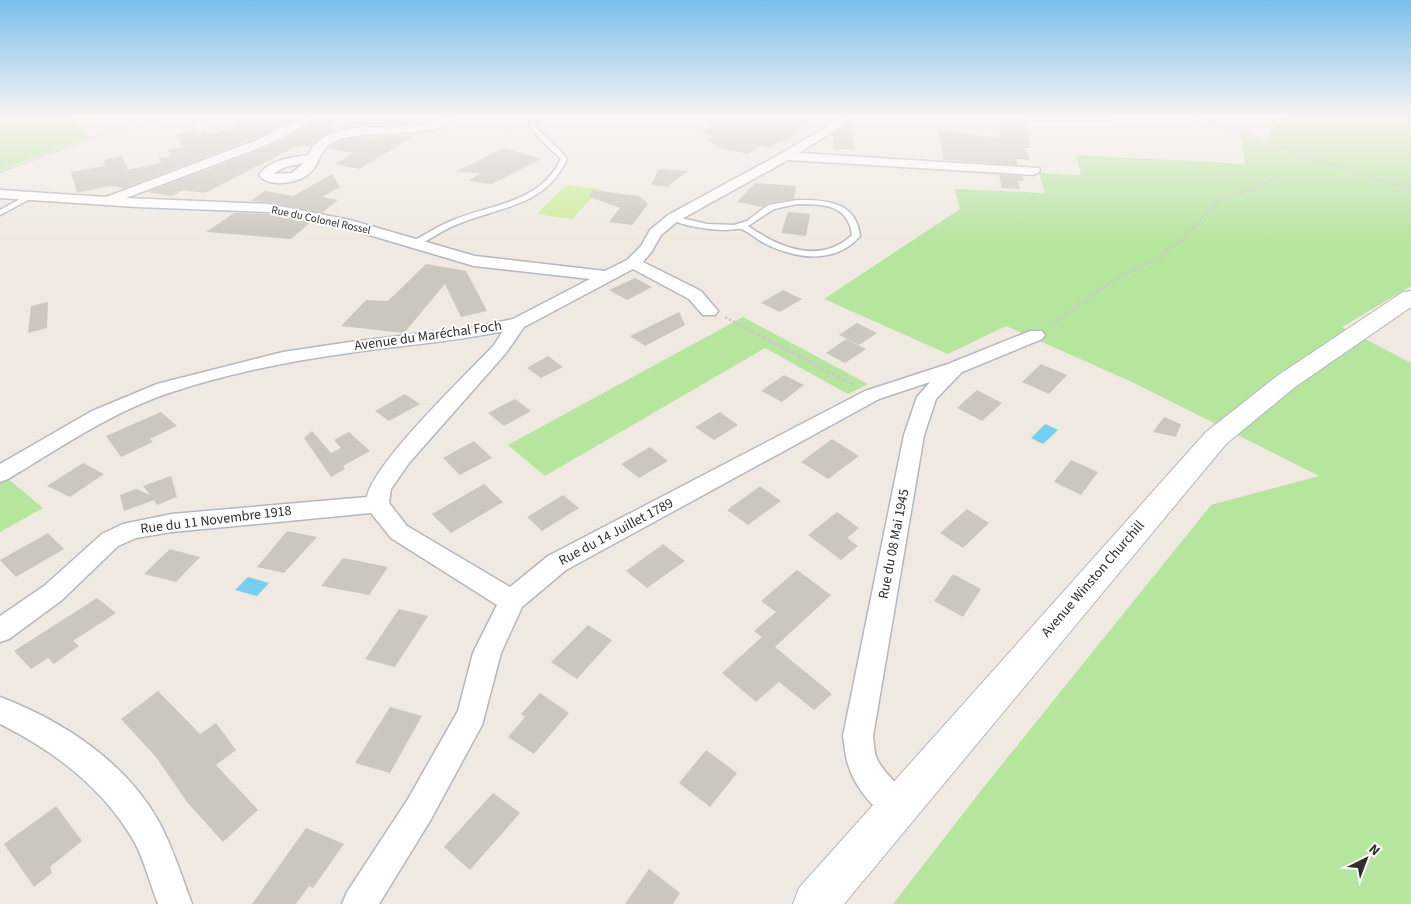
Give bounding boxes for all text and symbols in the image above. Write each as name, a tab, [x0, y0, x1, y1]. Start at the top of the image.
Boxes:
street label: Rue du Colonel Rossel	[270, 202, 372, 238]
street label: Avenue du Maréchal Foch	[353, 316, 503, 356]
street label: Rue du 08 Mai 1945	[874, 487, 914, 601]
street label: Rue du 14 Juillet 1789	[555, 493, 677, 571]
street label: Rue du 11 Novembre 1918	[139, 501, 293, 539]
street label: Avenue Winston Churchill	[1037, 516, 1150, 642]
north arrow	[1341, 834, 1391, 884]
text: N	[1364, 840, 1384, 861]

